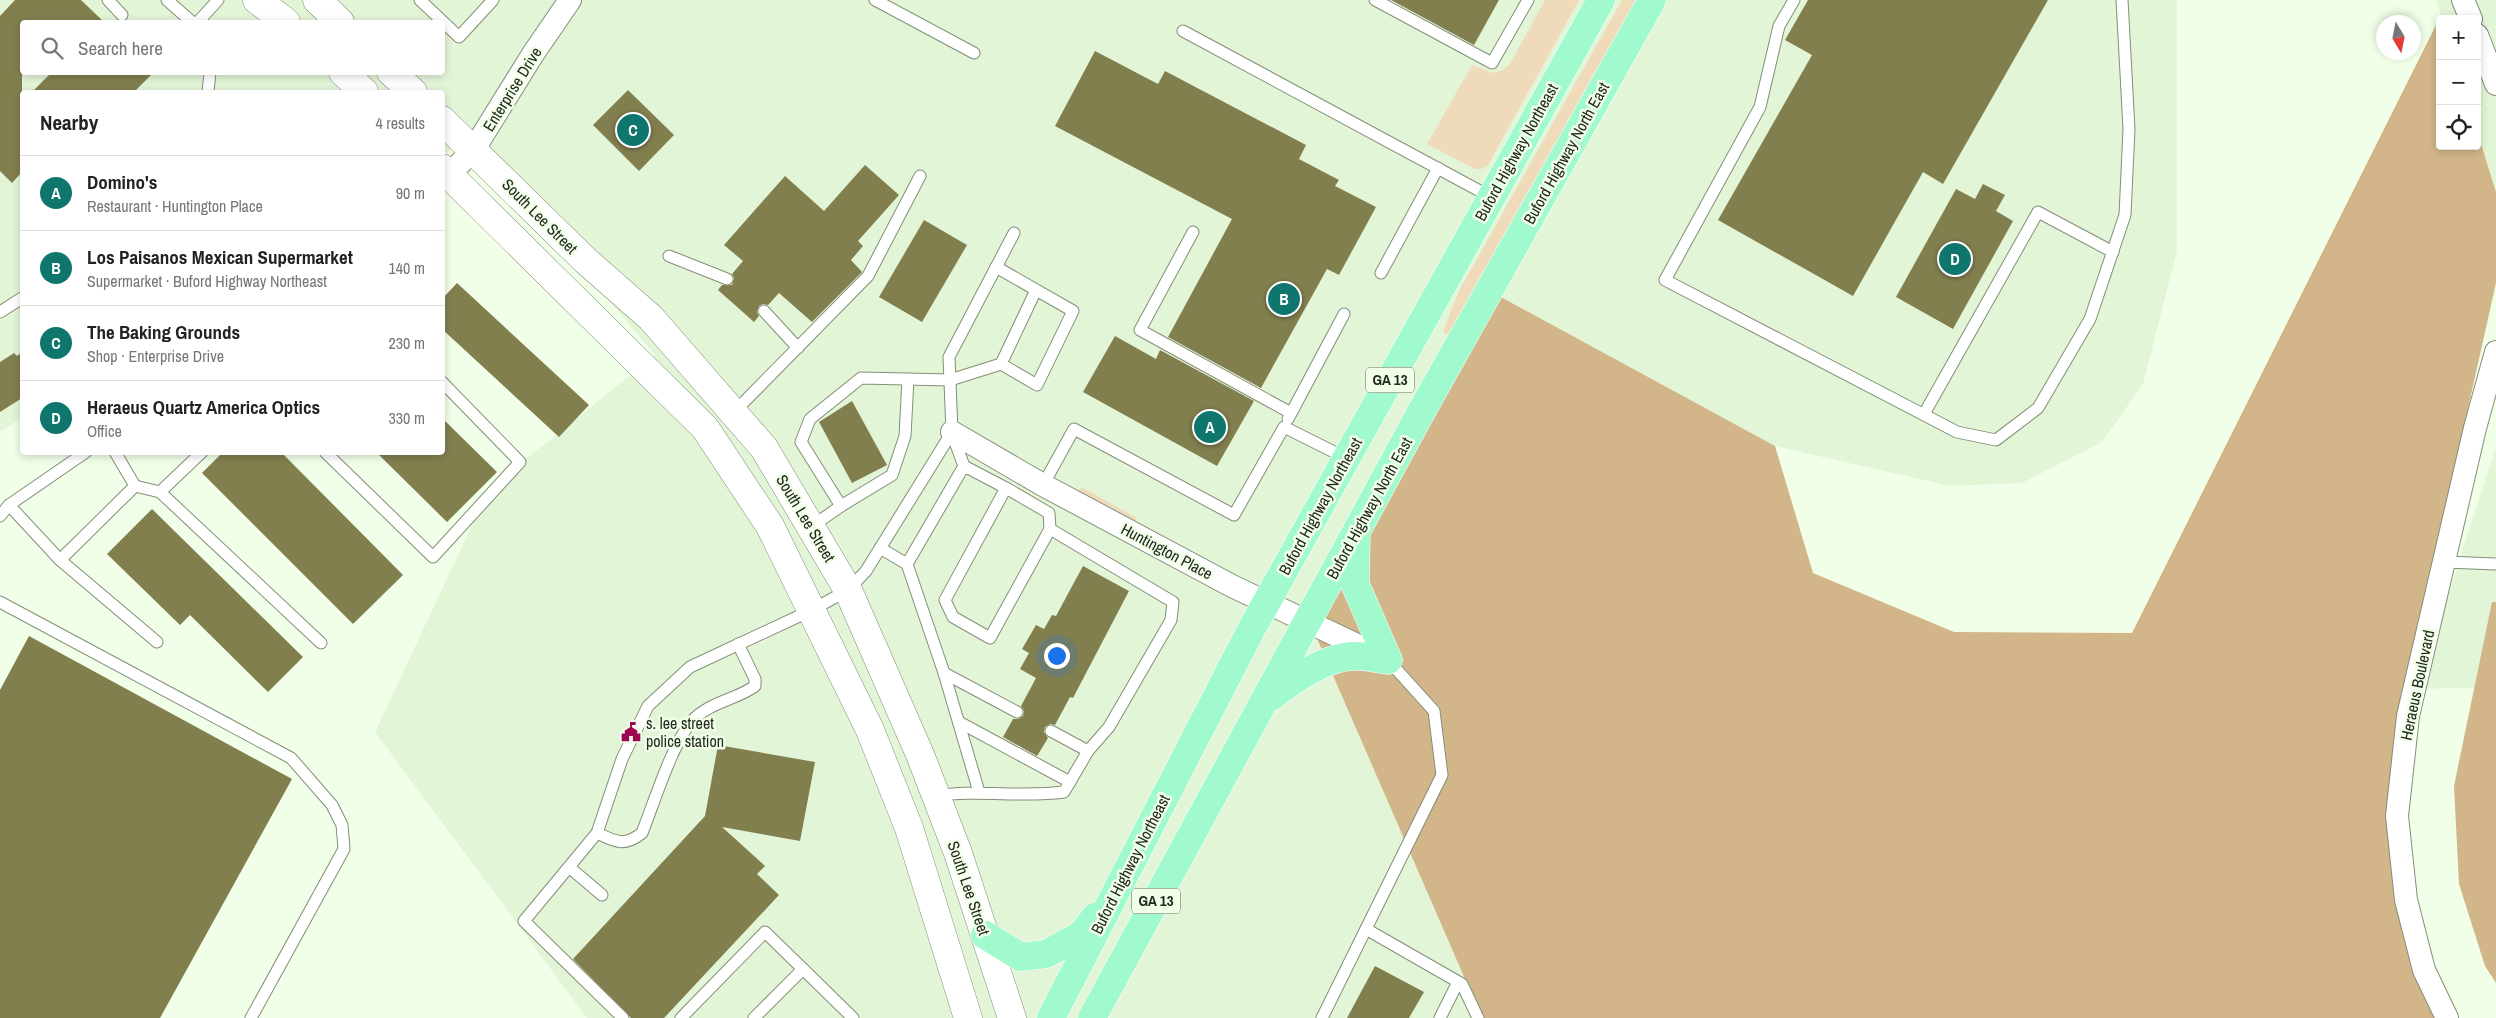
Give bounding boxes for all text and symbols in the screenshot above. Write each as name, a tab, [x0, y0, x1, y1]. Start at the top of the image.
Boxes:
north arrow	[2376, 15, 2421, 60]
map controls	[2436, 15, 2481, 150]
button: +	[2436, 15, 2481, 60]
search box	[20, 20, 445, 75]
icon: search	[38, 34, 66, 62]
text: Search here	[78, 35, 163, 61]
street label: Enterprise Drive	[477, 43, 547, 135]
button: −	[2436, 60, 2481, 105]
street label: Buford Highway North East	[1518, 78, 1614, 228]
street label: Buford Highway Northeast	[1469, 79, 1563, 225]
button: locate	[2436, 105, 2481, 150]
text: Nearby	[40, 108, 98, 137]
pin: C	[617, 111, 649, 149]
text: 4 results	[375, 112, 425, 134]
text: Domino's	[87, 169, 157, 195]
street label: South Lee Street	[497, 173, 583, 259]
text: A	[51, 182, 61, 204]
text: 90 m	[396, 182, 425, 204]
text: Restaurant · Huntington Place	[87, 195, 263, 217]
pin: D	[1939, 240, 1971, 278]
text: Los Paisanos Mexican Supermarket	[87, 244, 353, 270]
text: B	[51, 257, 61, 279]
text: 140 m	[389, 257, 425, 279]
text: Supermarket · Buford Highway Northeast	[87, 270, 327, 292]
pin: B	[1268, 280, 1300, 318]
text: The Baking Grounds	[87, 319, 240, 345]
text: C	[51, 332, 61, 354]
text: 230 m	[389, 332, 425, 354]
text: Shop · Enterprise Drive	[87, 345, 224, 367]
road number: GA 13	[1366, 368, 1414, 392]
text: Heraeus Quartz America Optics	[87, 394, 320, 420]
text: D	[51, 407, 61, 429]
text: 330 m	[389, 407, 425, 429]
pin: A	[1194, 408, 1226, 446]
text: Office	[87, 420, 122, 442]
street label: Buford Highway Northeast	[1273, 433, 1367, 579]
street label: Buford Highway North East	[1321, 433, 1417, 583]
street label: South Lee Street	[771, 470, 841, 566]
street label: Huntington Place	[1117, 518, 1217, 584]
street label: Heraeus Boulevard	[2395, 628, 2439, 742]
your location	[1044, 643, 1070, 669]
place label: s. lee street police station	[646, 712, 724, 752]
public building icon: s. lee street police station	[620, 721, 642, 743]
street label: Buford Highway Northeast	[1085, 790, 1175, 938]
street label: South Lee Street	[943, 838, 996, 938]
road number: GA 13	[1132, 888, 1180, 914]

